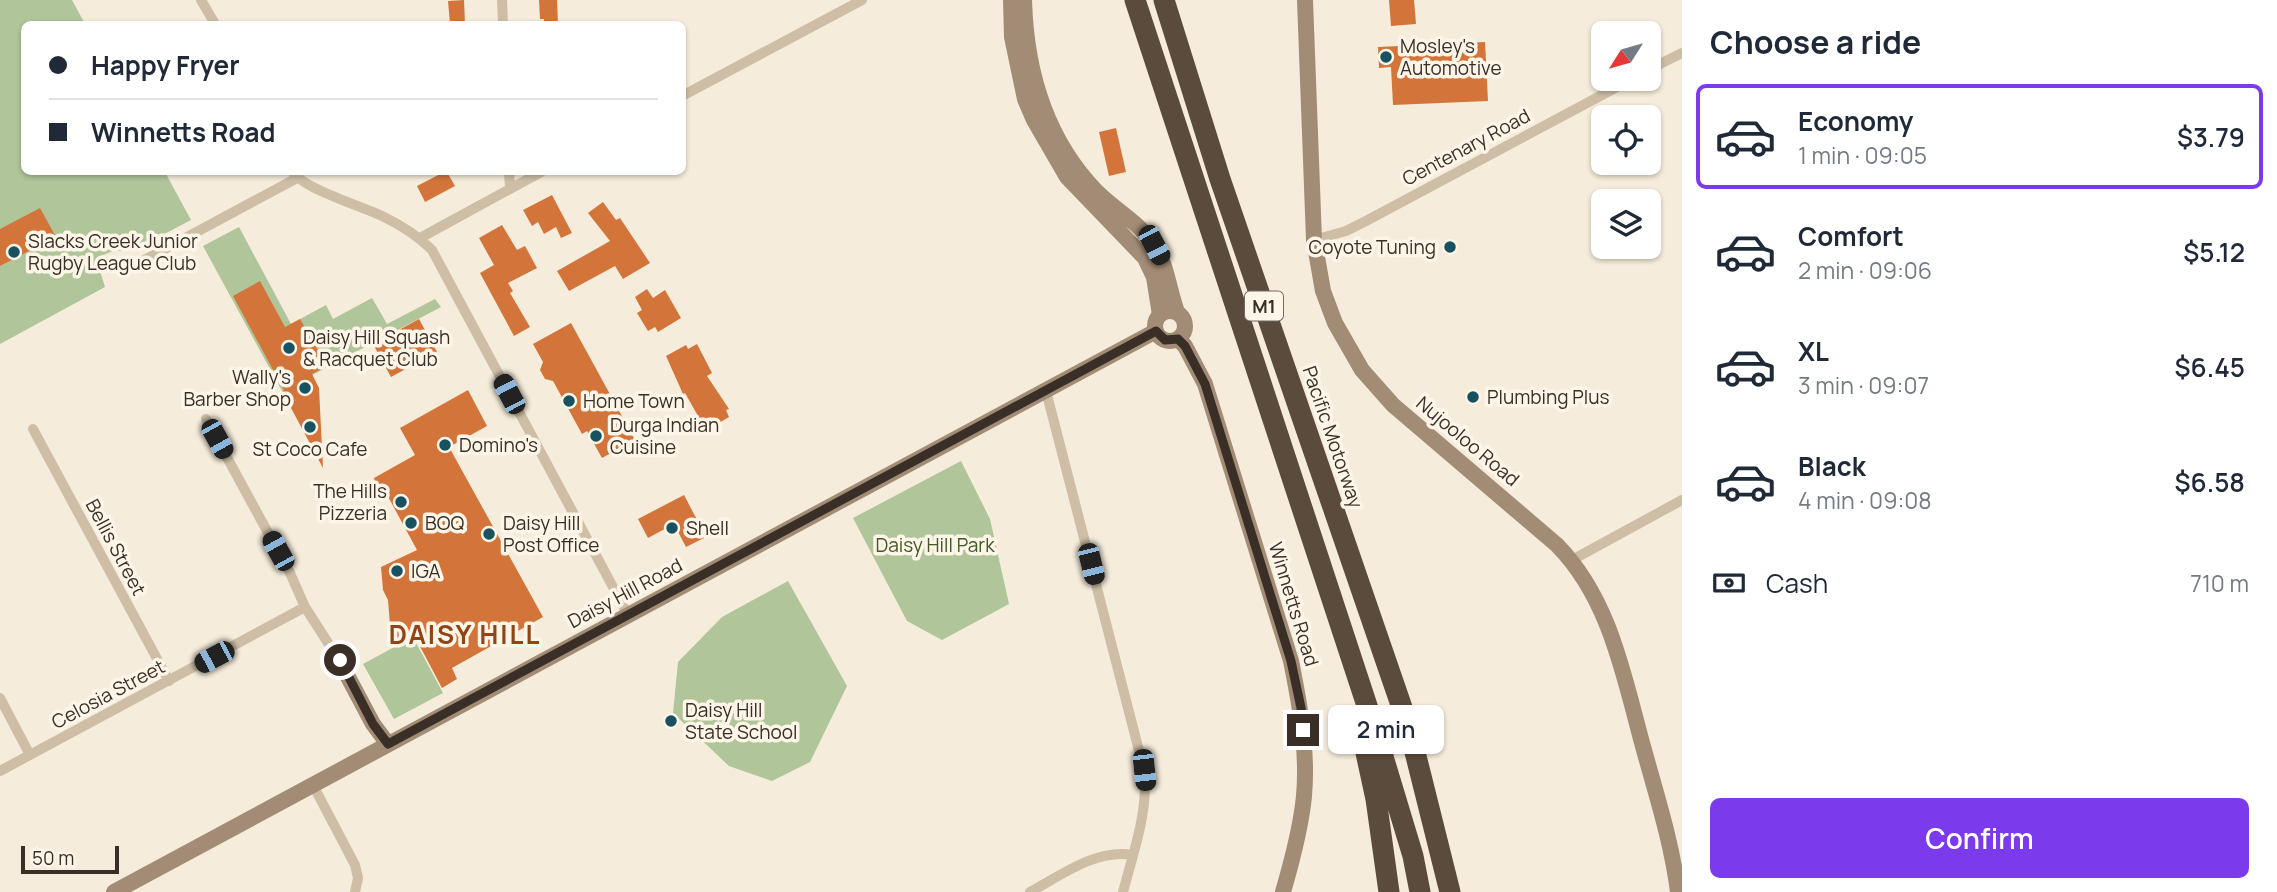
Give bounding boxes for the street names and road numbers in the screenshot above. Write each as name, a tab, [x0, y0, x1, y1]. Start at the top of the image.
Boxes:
street label: Centenary Road	[1398, 102, 1534, 192]
road number: M1	[1245, 292, 1283, 320]
street label: Pacific Motorway	[1297, 363, 1369, 511]
street label: Nujooloo Road	[1411, 390, 1525, 492]
street label: Bellis Street	[80, 494, 152, 600]
street label: Winnetts Road	[1263, 539, 1325, 669]
street label: Daisy Hill Road	[563, 552, 687, 634]
street label: Celosia Street	[47, 653, 169, 735]

